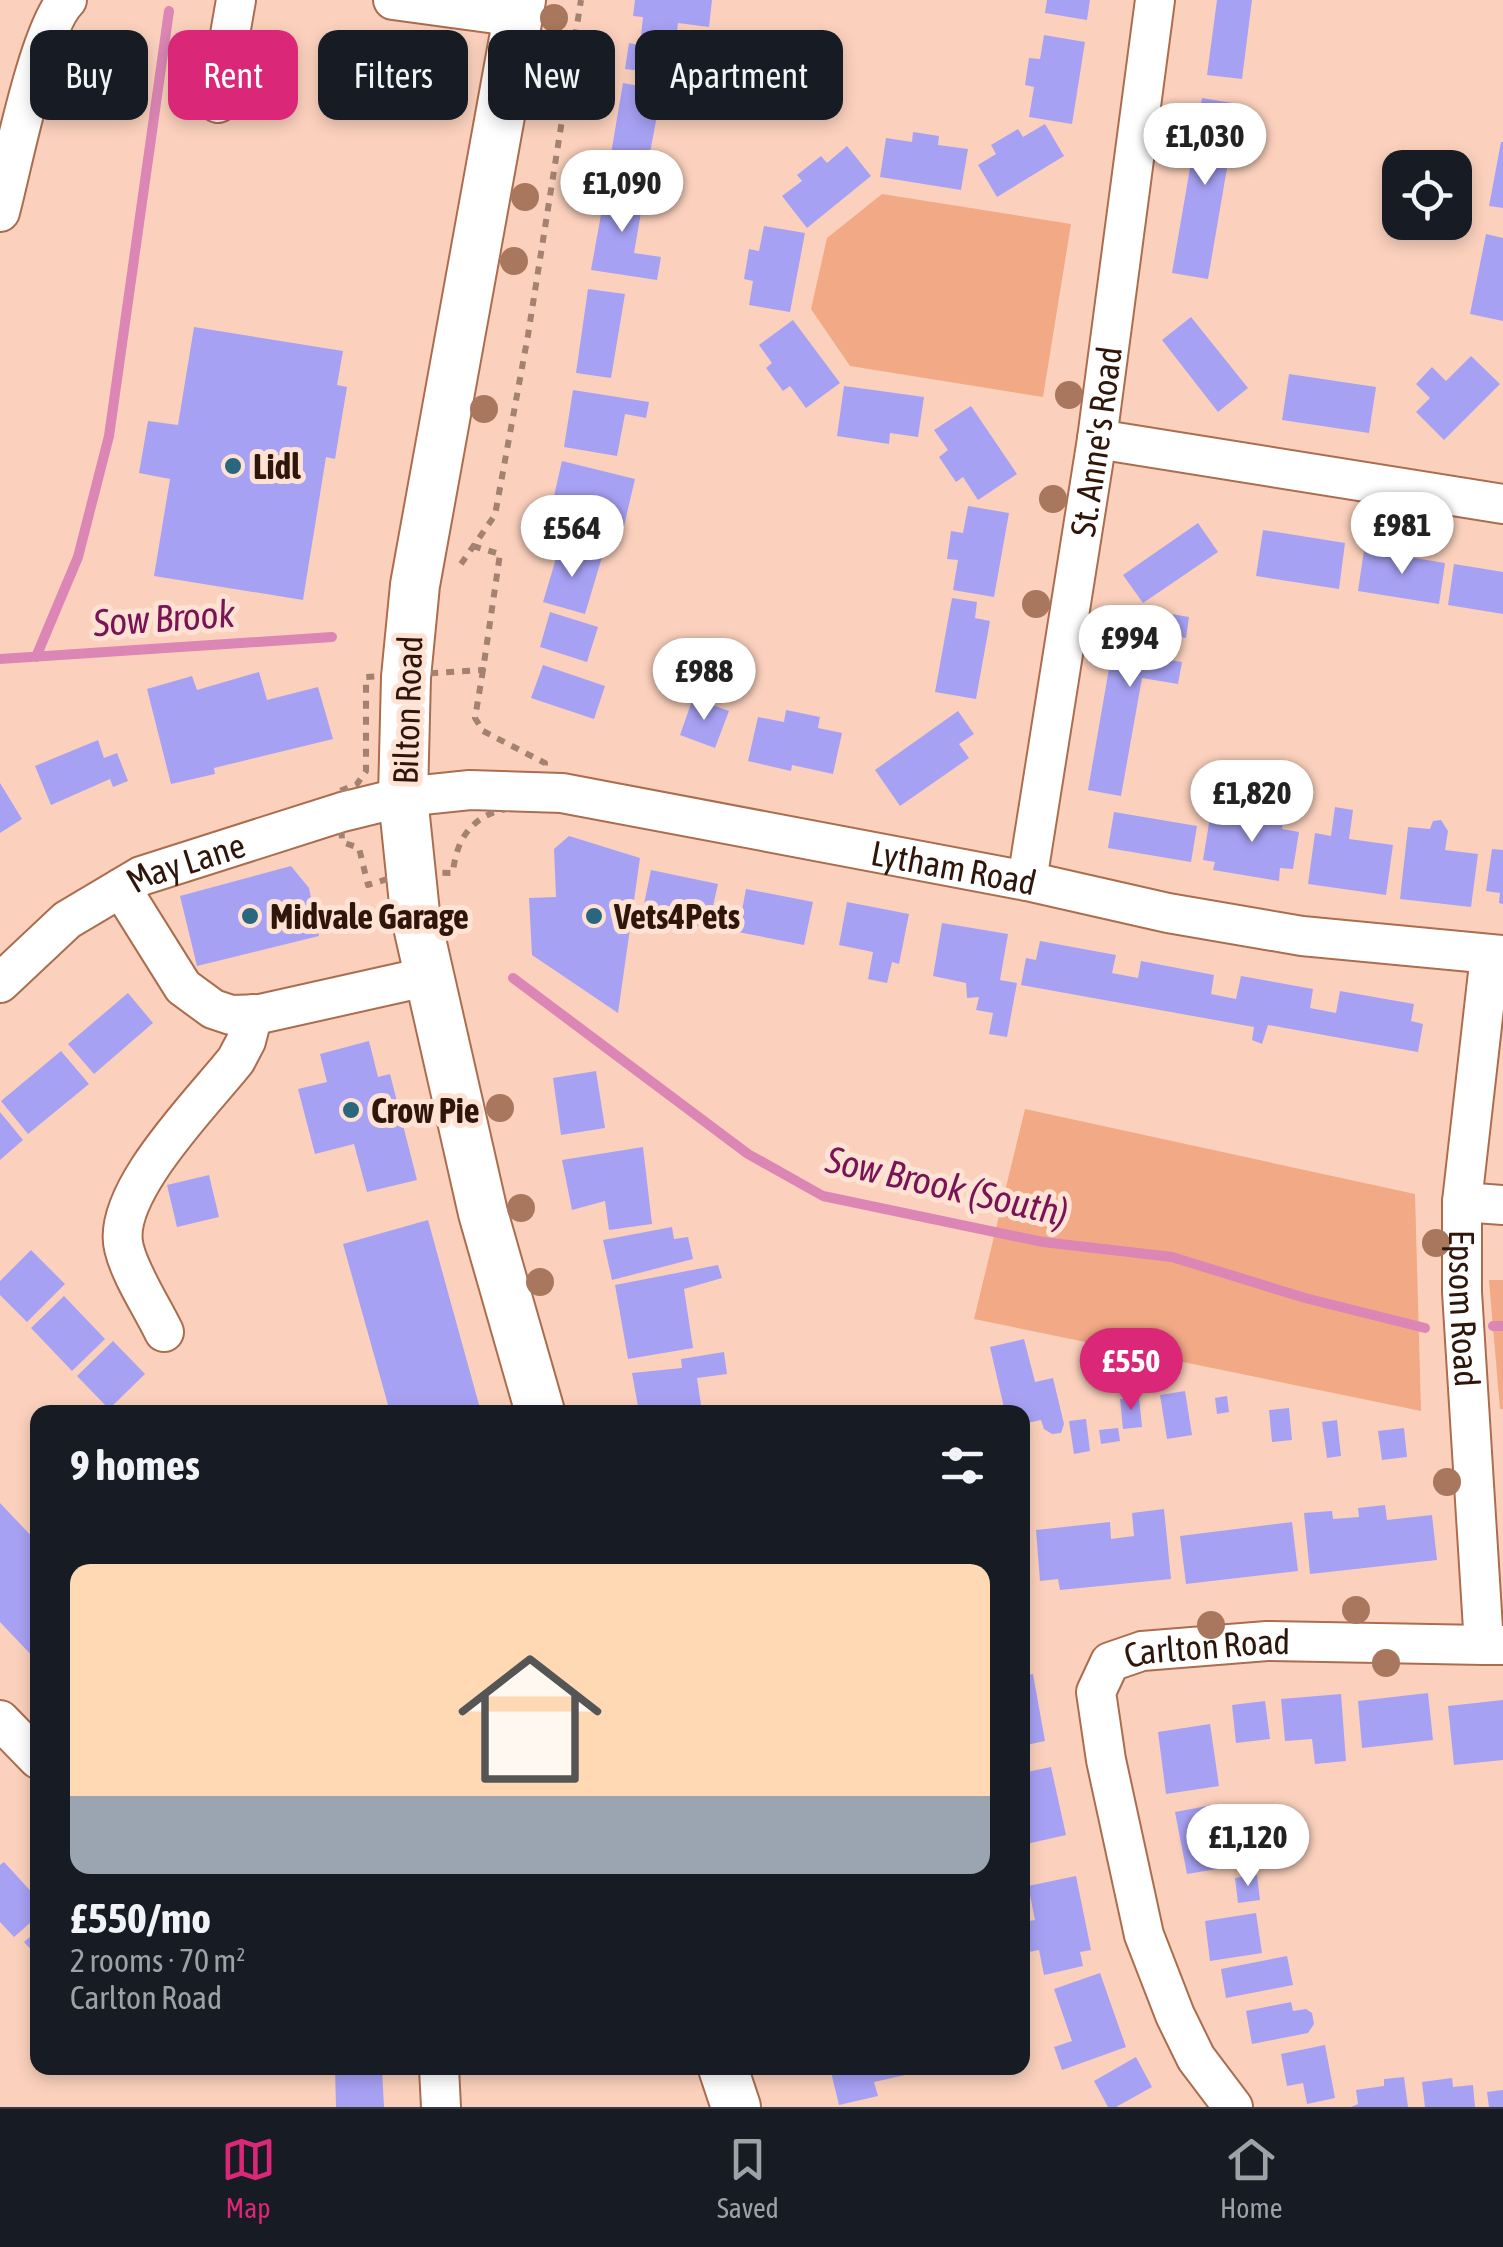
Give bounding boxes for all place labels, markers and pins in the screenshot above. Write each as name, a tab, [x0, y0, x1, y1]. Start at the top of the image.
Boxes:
pin: £1,030	[1124, 103, 1286, 188]
pin: £1,090	[541, 150, 703, 235]
place label: Lidl	[253, 446, 301, 486]
marker: Lidl	[222, 455, 244, 477]
pin: £981	[1343, 492, 1461, 577]
pin: £564	[513, 495, 631, 580]
pin: £994	[1071, 605, 1189, 690]
pin: £988	[645, 638, 763, 723]
pin: £1,820	[1171, 760, 1333, 845]
place label: Midvale Garage	[270, 896, 469, 936]
place label: Vets4Pets	[613, 896, 740, 936]
marker: Midvale Garage	[239, 905, 261, 927]
marker: Vets4Pets	[583, 905, 605, 927]
place label: Crow Pie	[371, 1090, 480, 1130]
marker: Crow Pie	[340, 1099, 362, 1121]
pin: £550	[1072, 1328, 1190, 1413]
pin: £1,120	[1167, 1804, 1329, 1889]

